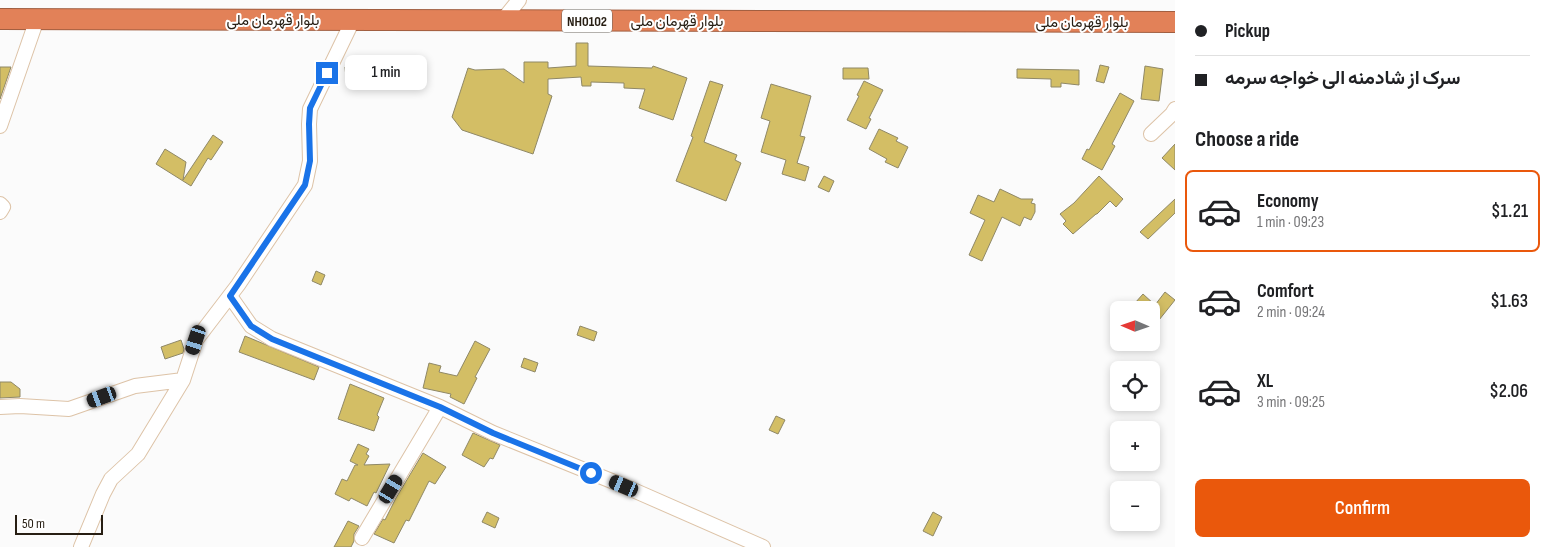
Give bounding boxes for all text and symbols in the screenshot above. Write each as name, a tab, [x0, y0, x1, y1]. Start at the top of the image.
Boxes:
road number: NH0102	[562, 10, 612, 32]
street label: بلوار قهرمان ملی	[227, 11, 319, 30]
street label: بلوار قهرمان ملی	[631, 12, 723, 31]
street label: بلوار قهرمان ملی	[1036, 13, 1128, 32]
text: Pickup	[1225, 20, 1270, 43]
callout: 1 min	[344, 56, 427, 90]
route end	[316, 62, 338, 84]
text: 1 min	[371, 63, 401, 82]
text: سرک از شادمنه الی خواجه سرمه	[1225, 67, 1460, 90]
text: Choose a ride	[1195, 126, 1299, 153]
icon: car	[1197, 189, 1242, 234]
text: Economy	[1257, 190, 1319, 213]
text: $1.21	[1491, 200, 1528, 223]
text: 1 min · 09:23	[1257, 213, 1324, 232]
icon: car	[1197, 279, 1242, 324]
text: Comfort	[1257, 280, 1314, 303]
text: $1.63	[1490, 290, 1528, 313]
north arrow	[1110, 301, 1160, 351]
map controls	[1110, 301, 1160, 531]
text: 2 min · 09:24	[1257, 303, 1325, 322]
car	[184, 323, 207, 357]
button: locate	[1110, 361, 1160, 411]
icon: car	[1197, 369, 1242, 414]
text: XL	[1257, 370, 1273, 393]
text: $2.06	[1489, 380, 1528, 403]
car	[85, 385, 118, 409]
text: 3 min · 09:25	[1257, 393, 1325, 412]
button: +	[1110, 421, 1160, 471]
route start	[580, 462, 602, 484]
car	[376, 472, 405, 506]
car	[607, 473, 640, 499]
button: Confirm	[1195, 479, 1530, 537]
button: −	[1110, 481, 1160, 531]
scale bar	[15, 512, 102, 535]
text: 50 m	[22, 515, 45, 532]

